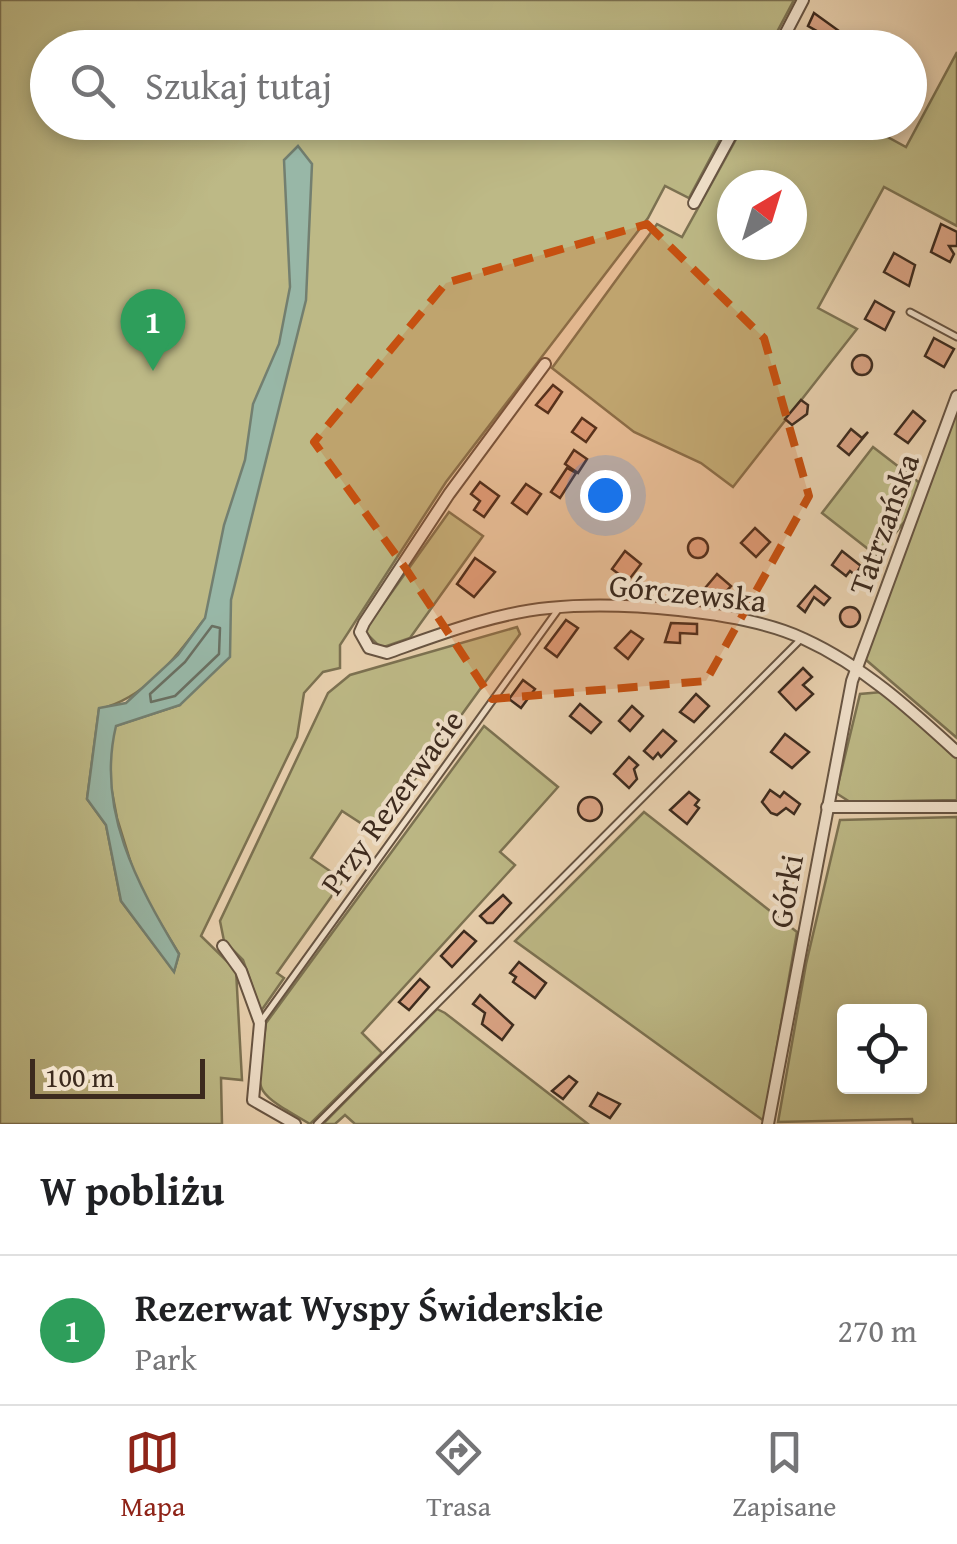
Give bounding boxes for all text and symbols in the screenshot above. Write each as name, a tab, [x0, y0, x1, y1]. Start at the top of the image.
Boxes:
search box	[30, 30, 927, 140]
text: Szukaj tutaj	[145, 57, 332, 113]
icon: search	[65, 58, 120, 113]
north arrow	[717, 170, 807, 260]
pin: 1	[120, 288, 186, 371]
street label: Tatrzańska	[836, 447, 931, 601]
your location	[580, 470, 631, 521]
street label: Górczewska	[607, 561, 769, 624]
street label: Przy Rezerwacie	[308, 699, 475, 904]
street label: Górki	[756, 851, 815, 931]
map controls	[837, 1004, 927, 1094]
button: locate	[837, 1004, 927, 1094]
scale bar	[30, 1054, 205, 1098]
text: 100 m	[45, 1056, 114, 1097]
text: W pobliżu	[40, 1159, 224, 1220]
text: Rezerwat Wyspy Świderskie	[135, 1279, 604, 1335]
text: 1	[64, 1307, 81, 1354]
text: 270 m	[838, 1307, 917, 1354]
text: Park	[135, 1335, 197, 1382]
tab: Mapa	[121, 1425, 185, 1526]
tab: Trasa	[426, 1425, 491, 1526]
tab: Zapisane	[732, 1425, 836, 1526]

